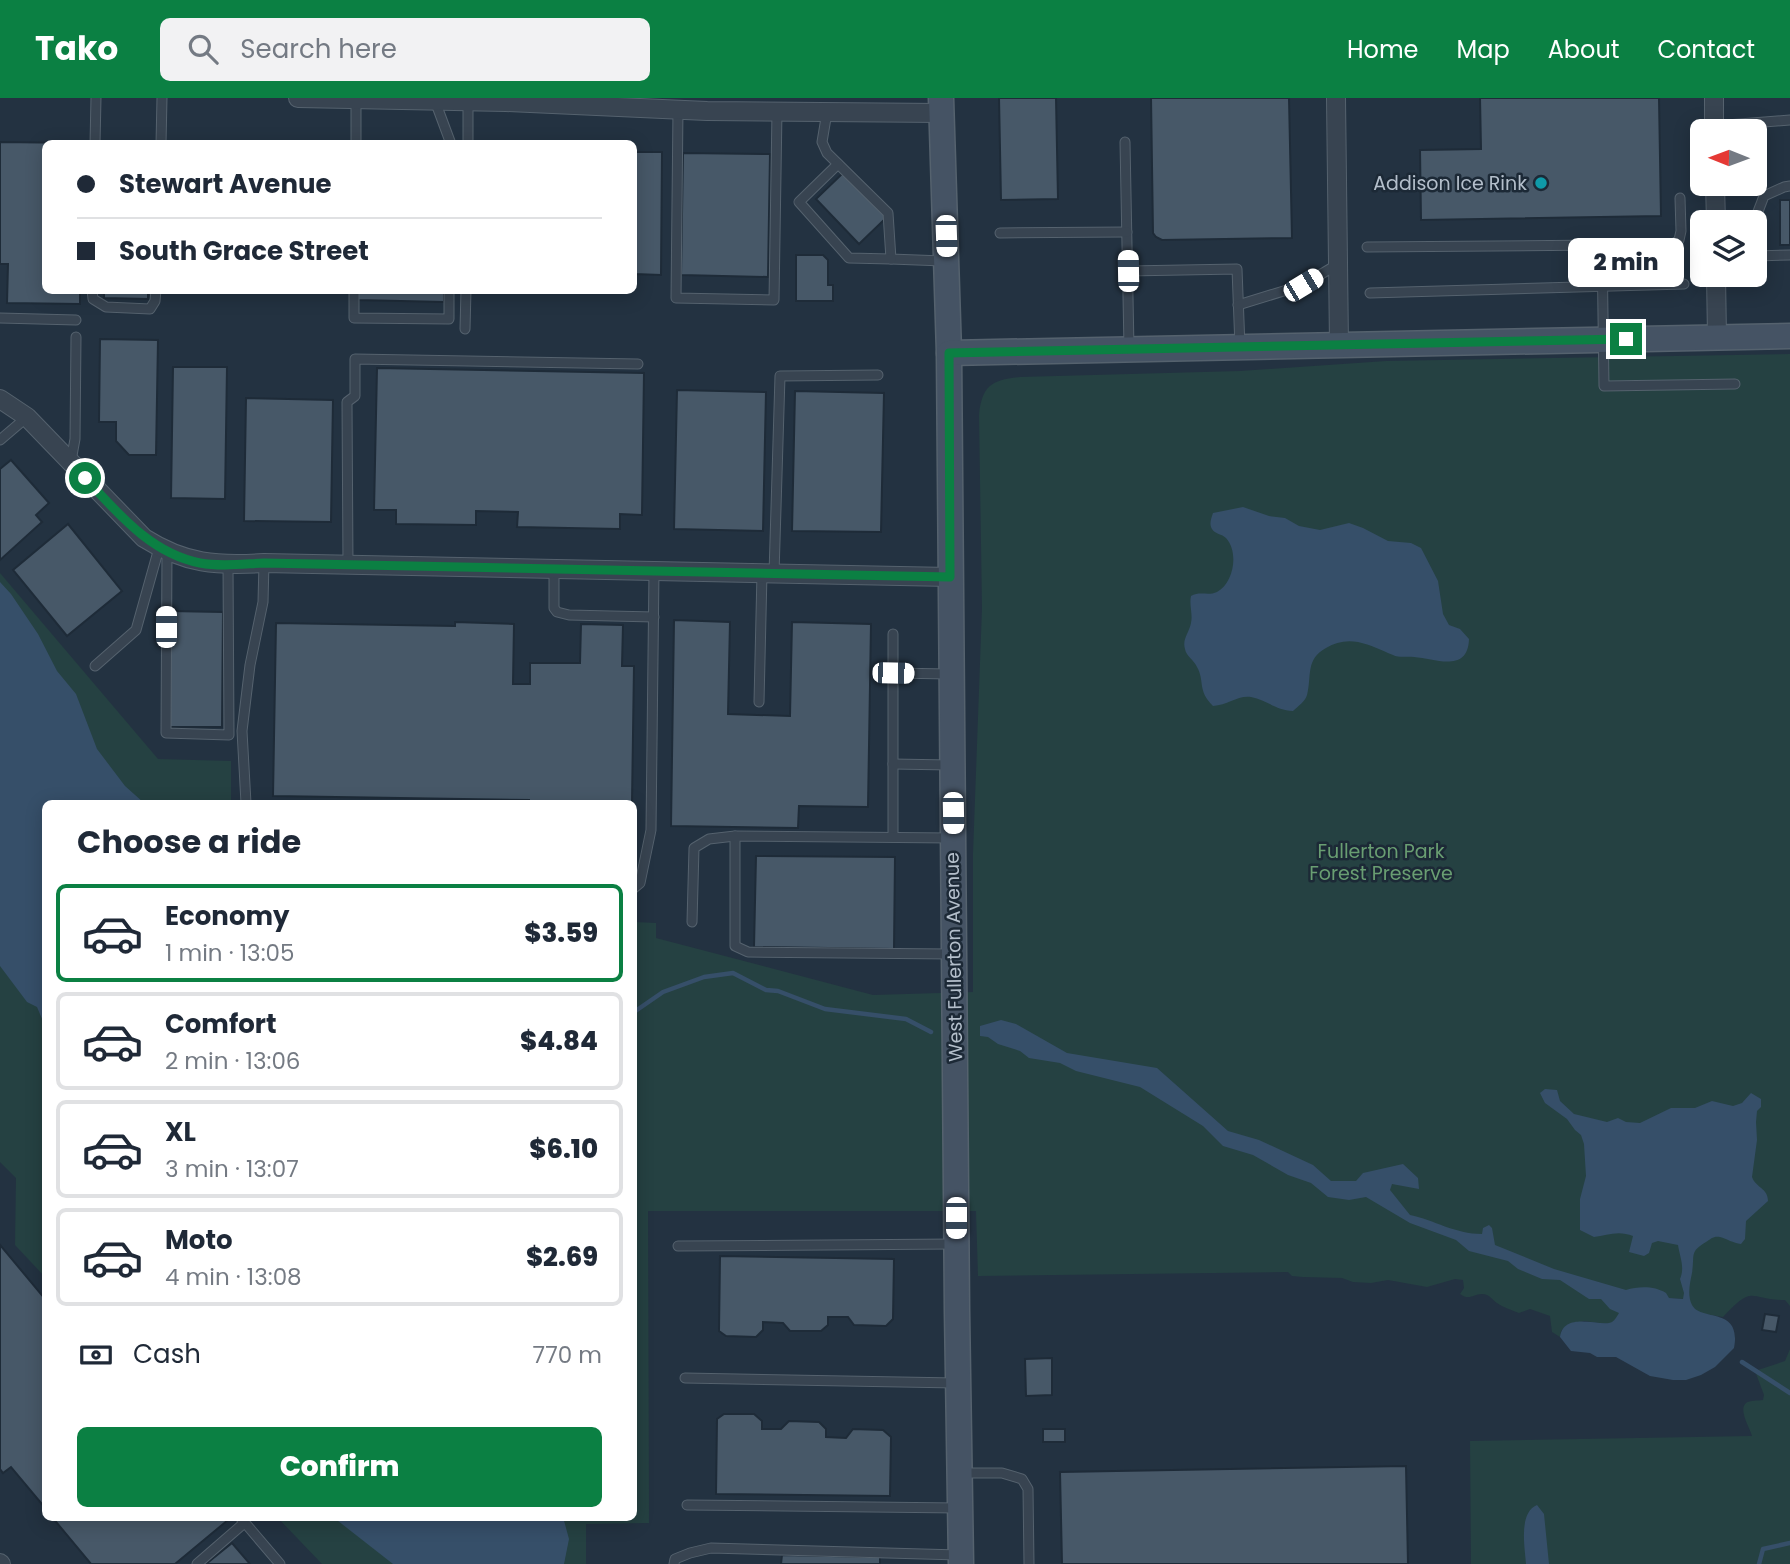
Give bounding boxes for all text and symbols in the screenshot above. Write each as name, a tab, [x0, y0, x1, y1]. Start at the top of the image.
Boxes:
search box	[160, 18, 650, 81]
text: Tako	[35, 25, 118, 72]
icon: search	[184, 30, 222, 68]
text: Search here	[240, 31, 397, 67]
text: Home	[1347, 33, 1419, 66]
text: Map	[1457, 33, 1510, 66]
text: About	[1548, 33, 1619, 66]
text: Contact	[1657, 33, 1755, 66]
north arrow	[1690, 119, 1768, 196]
map controls	[1690, 119, 1767, 287]
text: Stewart Avenue	[119, 166, 331, 202]
place label: Addison Ice Rink	[1373, 170, 1527, 197]
marker: Addison Ice Rink	[1533, 175, 1549, 191]
button: layers	[1690, 210, 1767, 287]
car	[935, 215, 958, 257]
text: South Grace Street	[119, 233, 369, 269]
callout: 2 min	[1568, 238, 1684, 286]
text: 2 min	[1594, 246, 1658, 278]
car	[1118, 250, 1139, 292]
car	[1280, 265, 1327, 305]
route end	[1610, 323, 1642, 355]
route start	[69, 462, 101, 494]
car	[156, 606, 177, 648]
car	[872, 662, 915, 684]
car	[943, 792, 964, 834]
text: Choose a ride	[77, 819, 301, 864]
park label: Fullerton Park Forest Preserve	[1309, 838, 1453, 887]
street label: West Fullerton Avenue	[939, 852, 969, 1062]
text: Economy	[165, 898, 289, 934]
icon: car	[81, 902, 144, 965]
text: $3.59	[524, 915, 598, 951]
text: 1 min · 13:05	[165, 937, 294, 969]
text: Comfort	[165, 1006, 277, 1042]
icon: car	[81, 1010, 144, 1073]
text: $4.84	[520, 1023, 598, 1059]
text: 2 min · 13:06	[165, 1045, 300, 1077]
text: XL	[165, 1114, 196, 1150]
icon: car	[81, 1118, 144, 1181]
text: $6.10	[529, 1131, 598, 1167]
text: 3 min · 13:07	[165, 1153, 299, 1185]
car	[946, 1197, 967, 1239]
text: Moto	[165, 1222, 233, 1258]
icon: car	[81, 1226, 144, 1289]
text: $2.69	[526, 1239, 598, 1275]
text: 4 min · 13:08	[165, 1261, 302, 1293]
icon: cash	[77, 1336, 115, 1374]
text: Cash	[133, 1336, 201, 1372]
text: 770 m	[533, 1339, 602, 1371]
button: Confirm	[77, 1427, 602, 1507]

